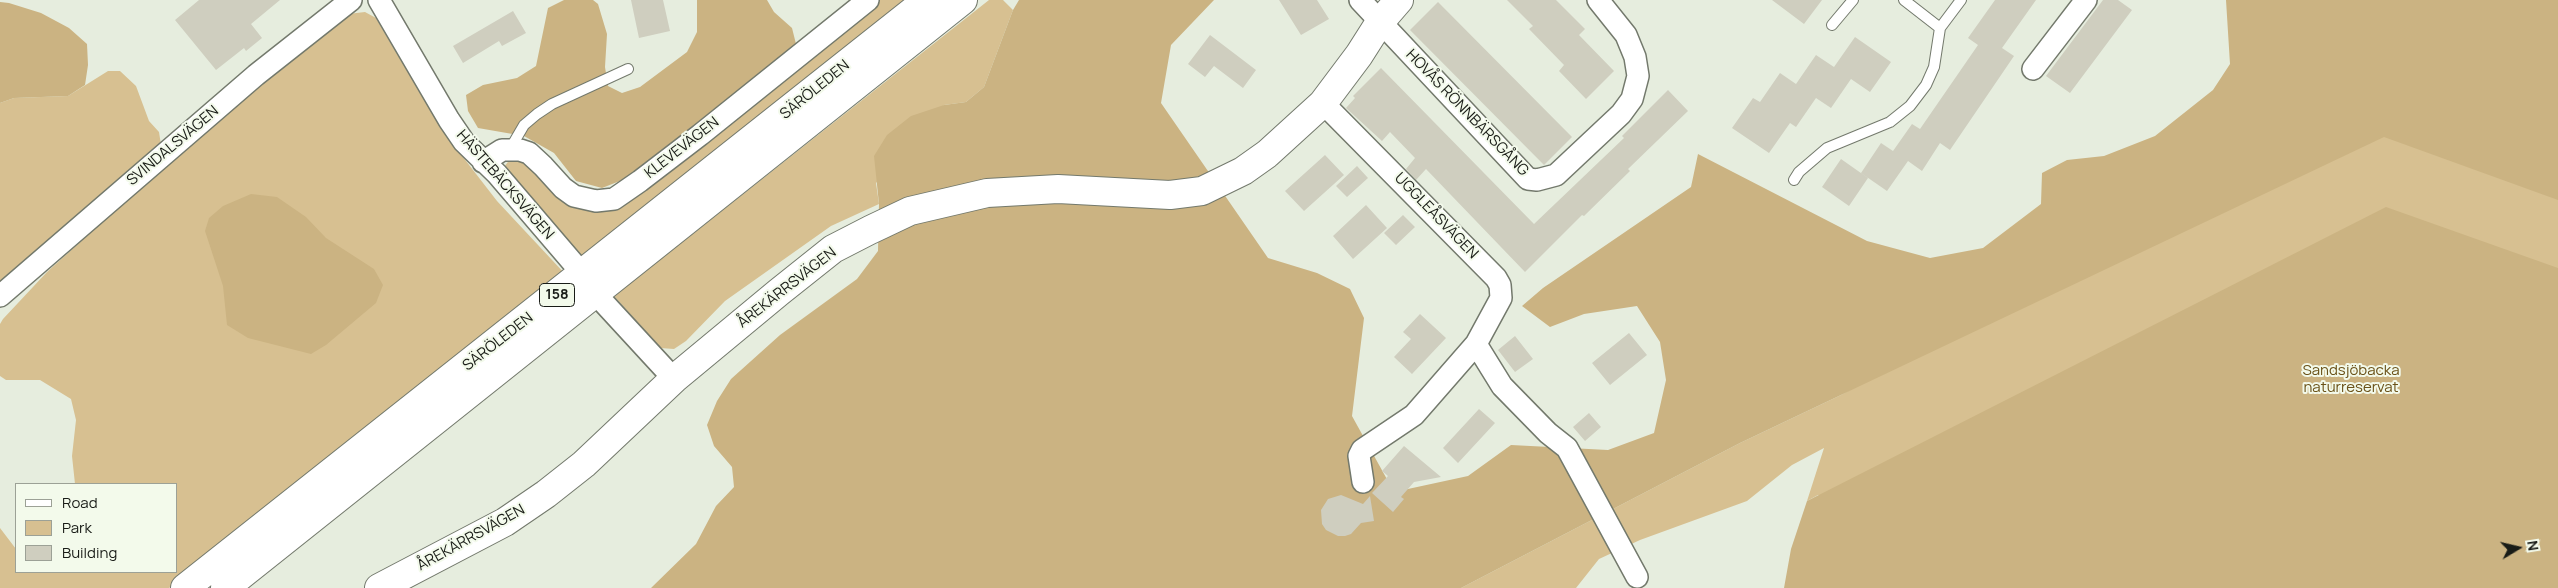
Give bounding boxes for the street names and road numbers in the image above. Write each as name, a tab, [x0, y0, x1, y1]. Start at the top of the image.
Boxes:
street label: HOVÅS RÖNNBÄRSGÅNG	[1402, 46, 1532, 180]
street label: SÄRÖLEDEN	[777, 57, 853, 123]
street label: SVINDALSVÄGEN	[123, 102, 223, 190]
street label: KLEVEVÄGEN	[641, 113, 723, 183]
street label: HÄSTEBÄCKSVÄGEN	[452, 127, 558, 243]
street label: UGGLEÅSVÄGEN	[1390, 169, 1482, 263]
street label: ÅREKÄRRSVÄGEN	[734, 244, 840, 332]
road number: 158	[540, 284, 574, 306]
street label: SÄRÖLEDEN	[459, 309, 537, 375]
street label: ÅREKÄRRSVÄGEN	[414, 501, 528, 575]

